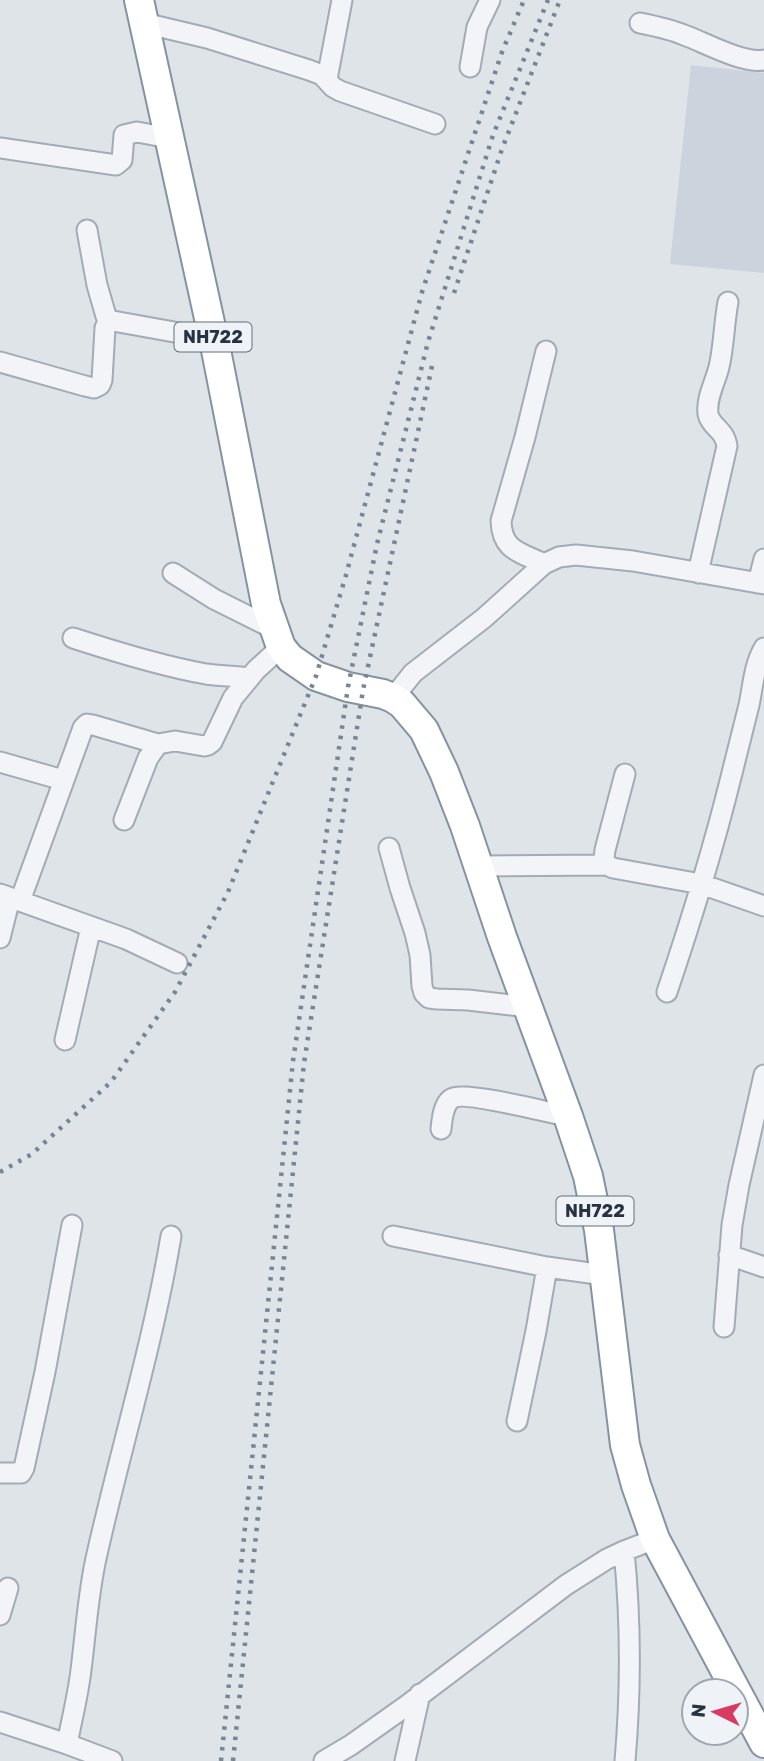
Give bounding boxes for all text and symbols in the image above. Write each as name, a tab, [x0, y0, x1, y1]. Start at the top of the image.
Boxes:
road number: NH722	[174, 323, 252, 352]
road number: NH722	[556, 1196, 634, 1226]
north arrow	[680, 1677, 750, 1747]
text: N	[687, 1703, 711, 1718]

